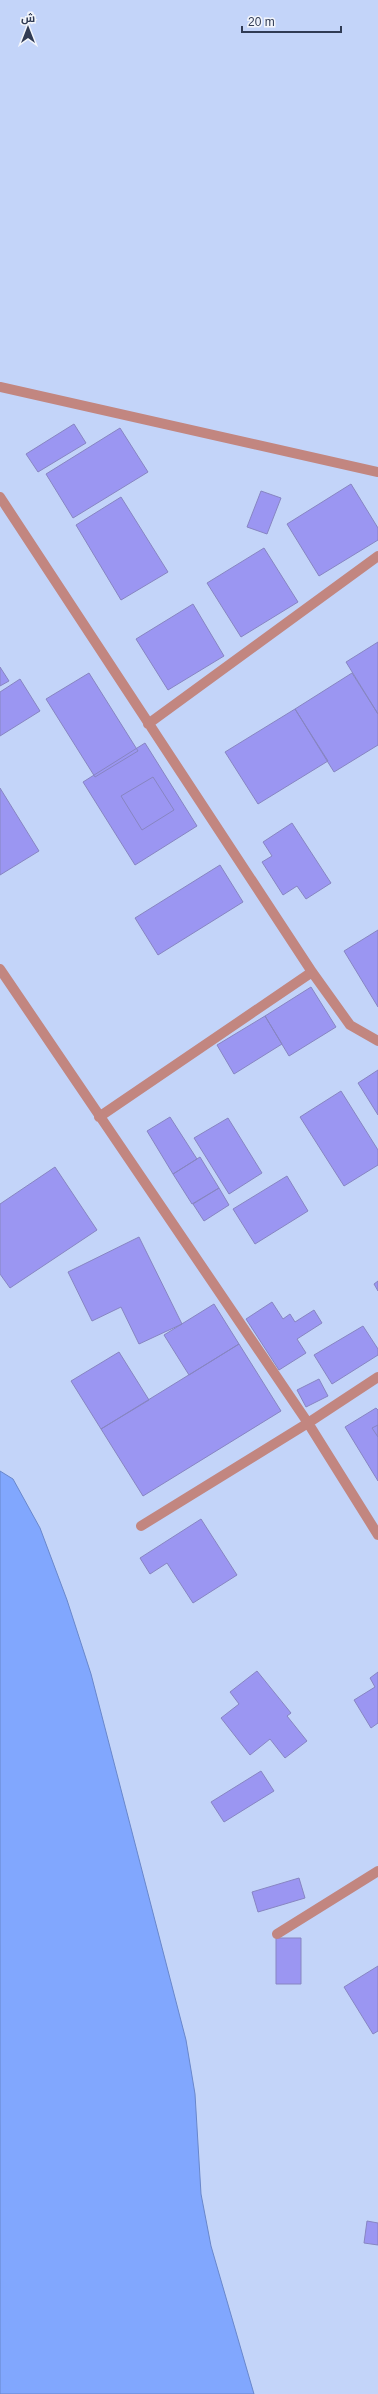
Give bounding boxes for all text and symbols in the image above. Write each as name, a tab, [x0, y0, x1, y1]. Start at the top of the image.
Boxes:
north arrow	[8, 8, 48, 48]
scale bar	[242, 8, 341, 34]
text: ش	[21, 12, 35, 25]
text: 20 m	[248, 15, 275, 29]

